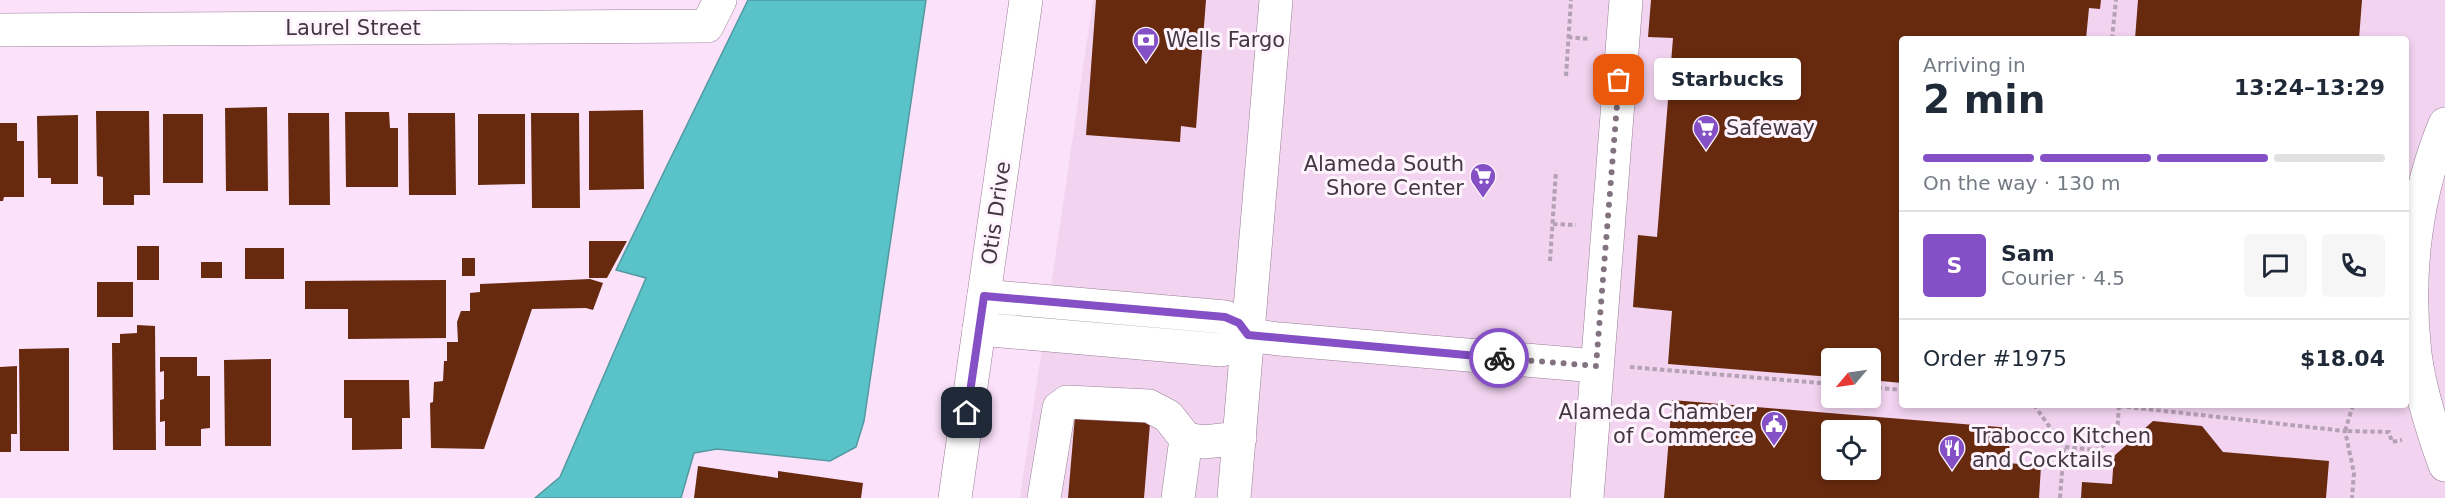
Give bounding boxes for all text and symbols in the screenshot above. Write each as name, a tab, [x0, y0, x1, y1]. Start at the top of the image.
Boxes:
street label: Laurel Street	[285, 16, 421, 40]
bank icon: Wells Fargo	[1131, 25, 1161, 63]
place label: Wells Fargo	[1166, 28, 1285, 52]
text: Arriving in	[1923, 53, 2026, 77]
pin	[1593, 54, 1644, 105]
callout: Starbucks	[1655, 59, 1802, 101]
icon: bag	[1602, 63, 1635, 96]
text: Starbucks	[1671, 67, 1784, 91]
text: 13:24–13:29	[2234, 75, 2385, 100]
text: 2 min	[1923, 77, 2045, 122]
supermarket icon: Safeway	[1691, 113, 1721, 151]
place label: Safeway	[1726, 116, 1815, 140]
place label: Alameda South Shore Center	[1304, 152, 1464, 200]
street label: Otis Drive	[977, 160, 1015, 266]
supermarket icon: Alameda South Shore Center	[1468, 161, 1498, 199]
text: On the way · 130 m	[1923, 171, 2121, 195]
button: chat	[2244, 234, 2307, 297]
button: phone	[2322, 234, 2385, 297]
text: Sam	[2001, 241, 2055, 266]
text: S	[1947, 253, 1962, 278]
text: Courier · 4.5	[2001, 266, 2125, 290]
courier	[1469, 328, 1529, 388]
icon: bike	[1483, 342, 1516, 375]
text: Order #1975	[1923, 346, 2067, 371]
text: $18.04	[2300, 346, 2385, 371]
north arrow	[1821, 348, 1881, 408]
map controls	[1821, 348, 1881, 480]
pin	[941, 387, 992, 438]
icon: home	[950, 396, 983, 429]
place label: Alameda Chamber of Commerce	[1558, 400, 1754, 448]
public building icon: Alameda Chamber of Commerce	[1759, 409, 1789, 447]
button: locate	[1821, 420, 1881, 480]
place label: Trabocco Kitchen and Cocktails	[1971, 424, 2151, 472]
restaurant icon: Trabocco Kitchen and Cocktails	[1937, 433, 1967, 471]

